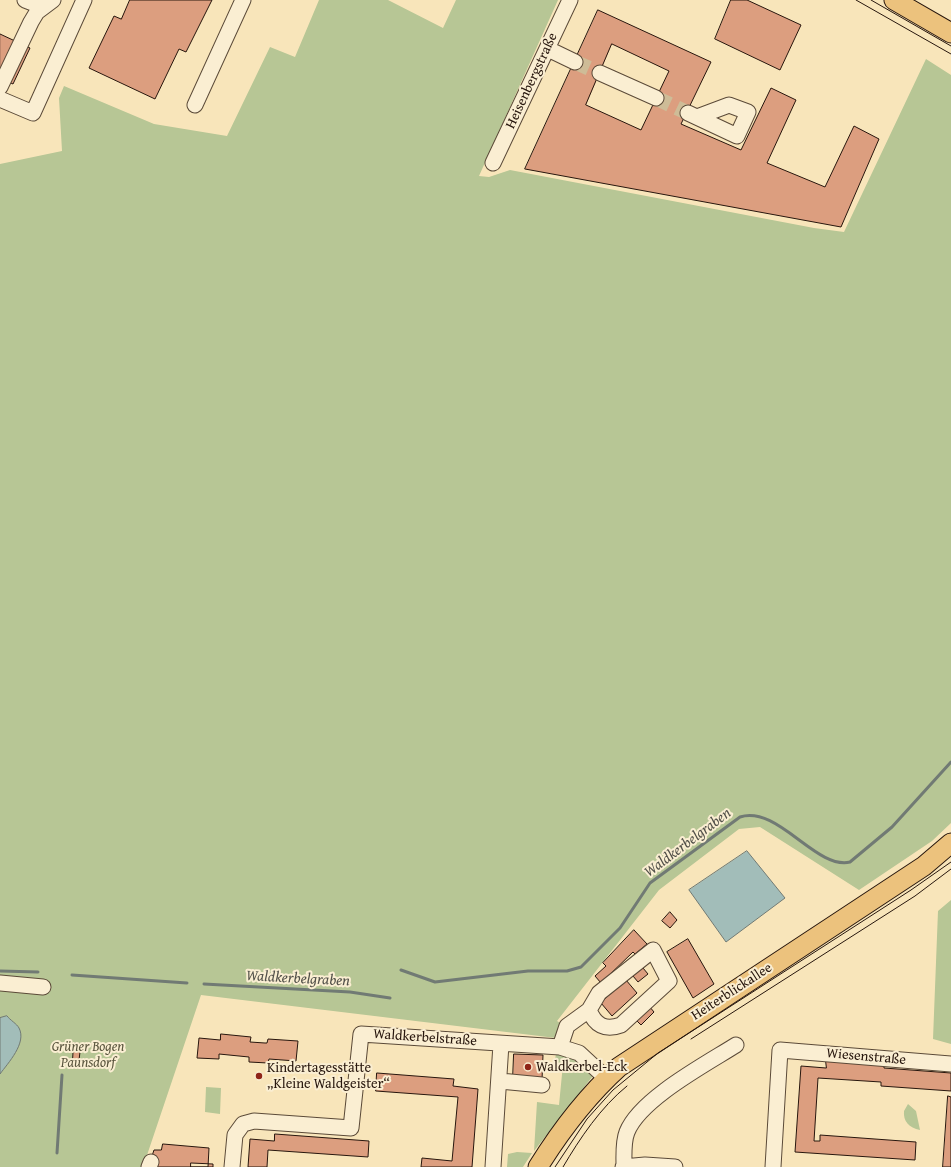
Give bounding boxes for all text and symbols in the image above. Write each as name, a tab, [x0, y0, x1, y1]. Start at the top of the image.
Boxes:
street label: Heisenbergstraße	[502, 30, 562, 132]
water label: Waldkerbelgraben	[641, 805, 735, 881]
street label: Heiterblickallee	[688, 960, 776, 1024]
water label: Waldkerbelgraben	[246, 967, 350, 991]
street label: Waldkerbelstraße	[373, 1026, 477, 1050]
park label: Grüner Bogen Paunsdorf	[52, 1039, 124, 1072]
street label: Wiesenstraße	[825, 1045, 907, 1069]
place label: Waldkerbel-Eck	[536, 1059, 627, 1075]
place label: Kindertagesstätte „Kleine Waldgeister“	[267, 1060, 390, 1092]
marker: Waldkerbel-Eck	[523, 1062, 533, 1072]
marker: Kindertagesstätte „Kleine Waldgeister“	[254, 1071, 264, 1081]

